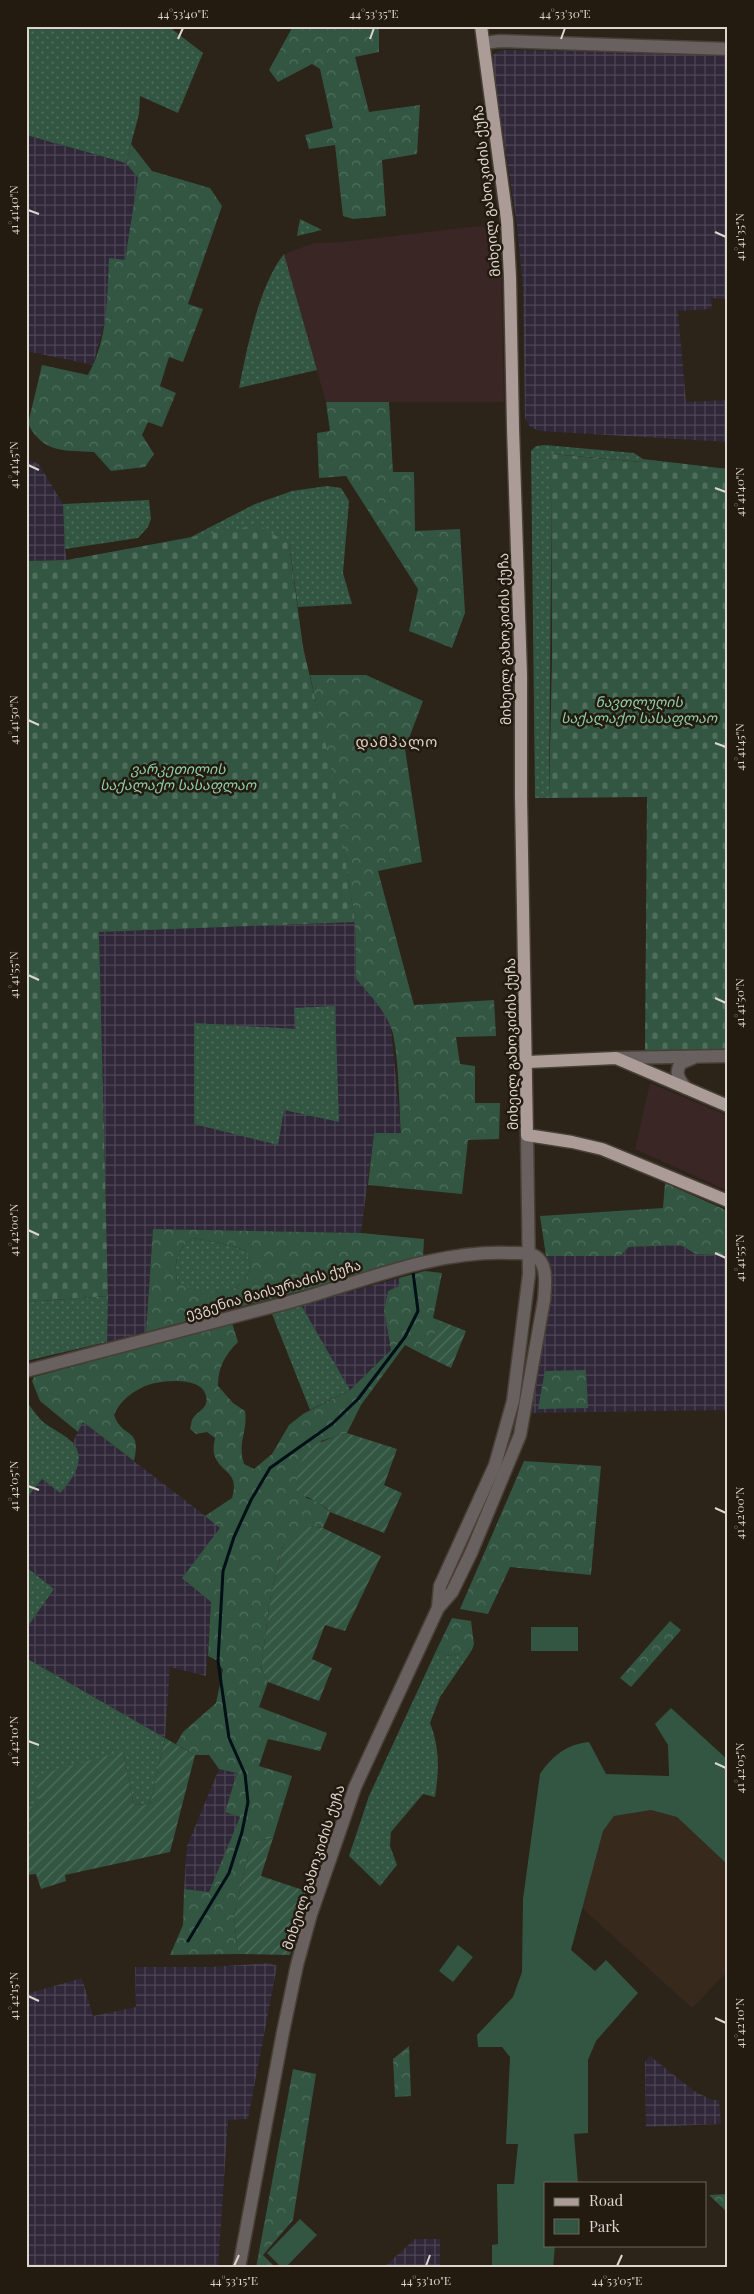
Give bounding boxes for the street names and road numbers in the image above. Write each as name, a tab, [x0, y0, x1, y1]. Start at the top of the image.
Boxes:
street label: მიხეილ გახოკიძის ქუჩა	[468, 104, 504, 278]
street label: მიხეილ გახოკიძის ქუჩა	[493, 553, 515, 725]
street label: მიხეილ გახოკიძის ქუჩა	[500, 958, 522, 1130]
street label: ევგენია მაისურაძის ქუჩა	[183, 1255, 363, 1323]
street label: მიხეილ გახოკიძის ქუჩა	[277, 1782, 349, 1952]

